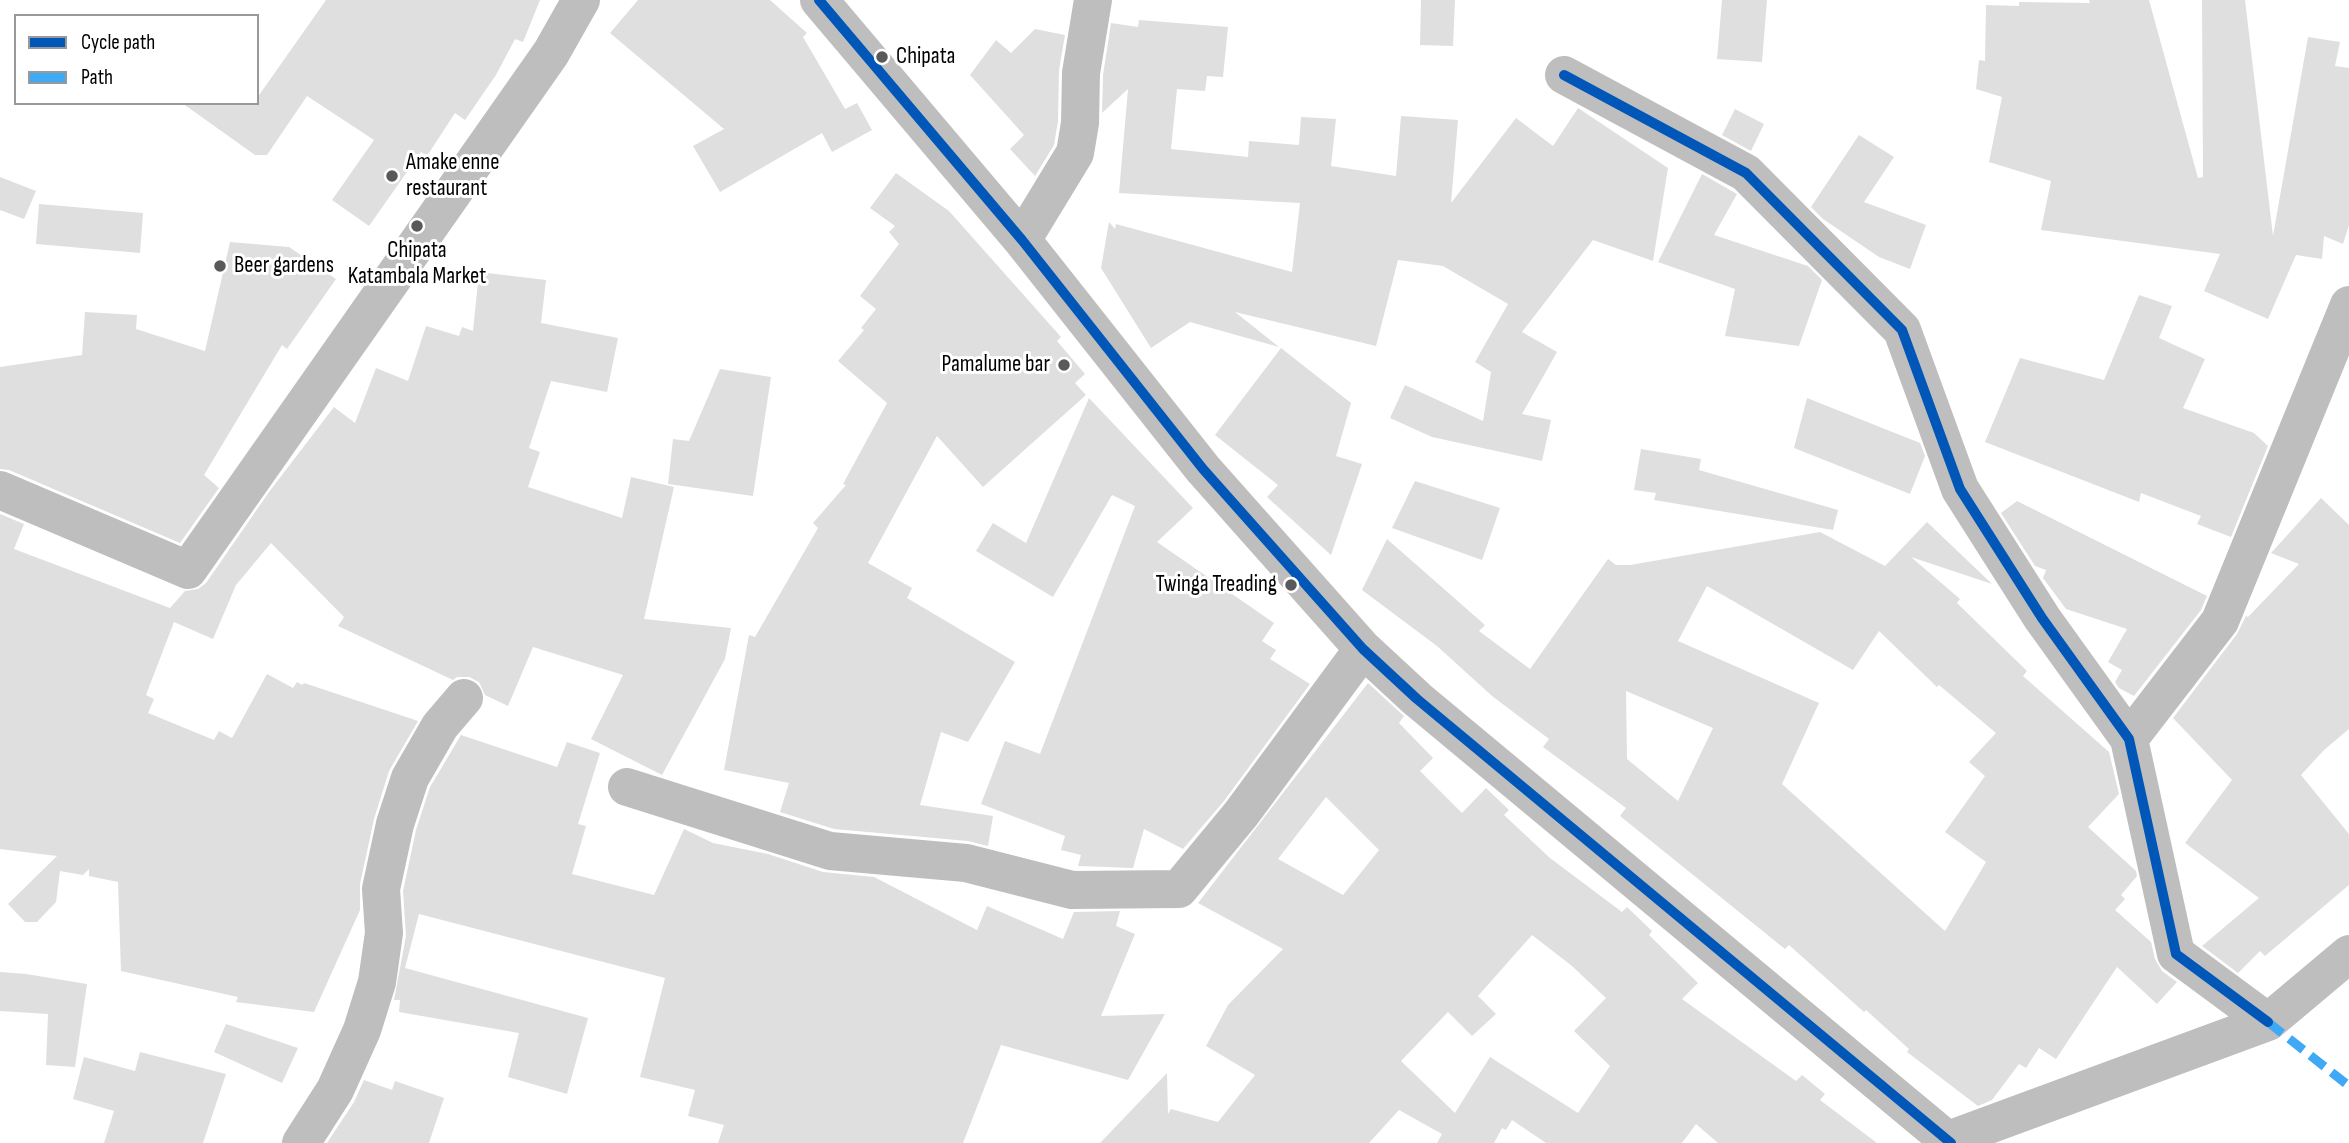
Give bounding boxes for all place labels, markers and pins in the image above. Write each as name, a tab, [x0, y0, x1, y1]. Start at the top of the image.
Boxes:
place label: Chipata	[896, 43, 955, 71]
marker: Chipata	[874, 49, 890, 65]
place label: Amake enne restaurant	[406, 149, 499, 203]
marker: Amake enne restaurant	[384, 168, 400, 184]
marker: Chipata Katambala Market	[409, 218, 425, 234]
place label: Chipata Katambala Market	[348, 237, 486, 291]
place label: Beer gardens	[234, 252, 334, 280]
marker: Beer gardens	[212, 258, 228, 274]
place label: Pamalume bar	[942, 351, 1050, 379]
marker: Pamalume bar	[1056, 357, 1072, 373]
place label: Twinga Treading	[1155, 571, 1277, 599]
marker: Twinga Treading	[1283, 577, 1299, 593]

